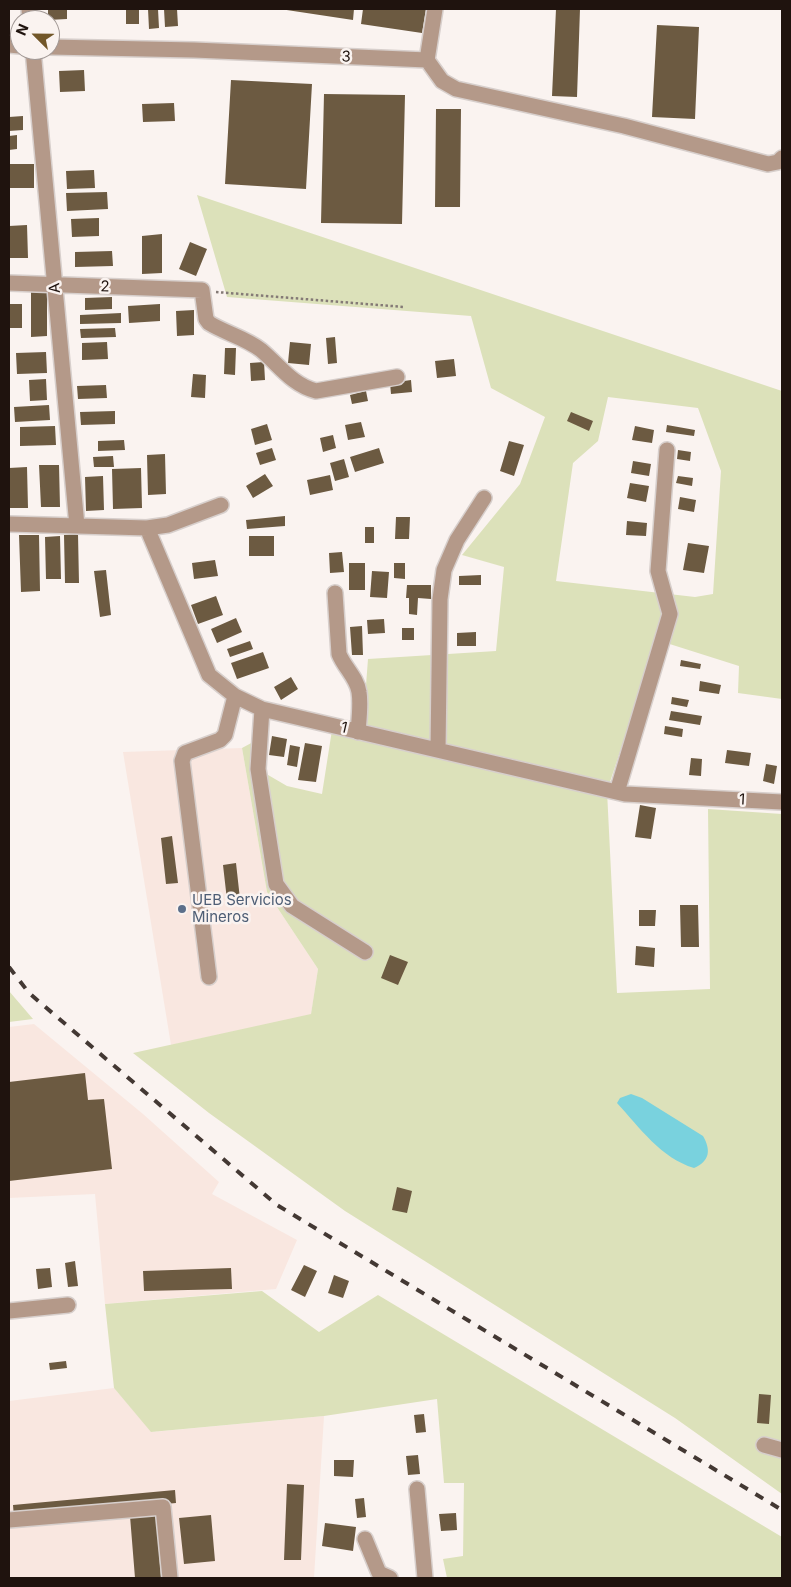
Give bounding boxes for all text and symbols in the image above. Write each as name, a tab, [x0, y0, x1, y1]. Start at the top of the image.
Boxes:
north arrow	[10, 10, 60, 60]
text: N	[12, 21, 32, 38]
street label: 3	[341, 48, 351, 66]
street label: 2	[100, 278, 110, 296]
street label: A	[46, 282, 64, 294]
street label: 1	[339, 719, 349, 737]
street label: 1	[738, 791, 746, 809]
place label: UEB Servicios Mineros	[192, 891, 292, 926]
marker: UEB Servicios Mineros	[176, 903, 188, 915]

